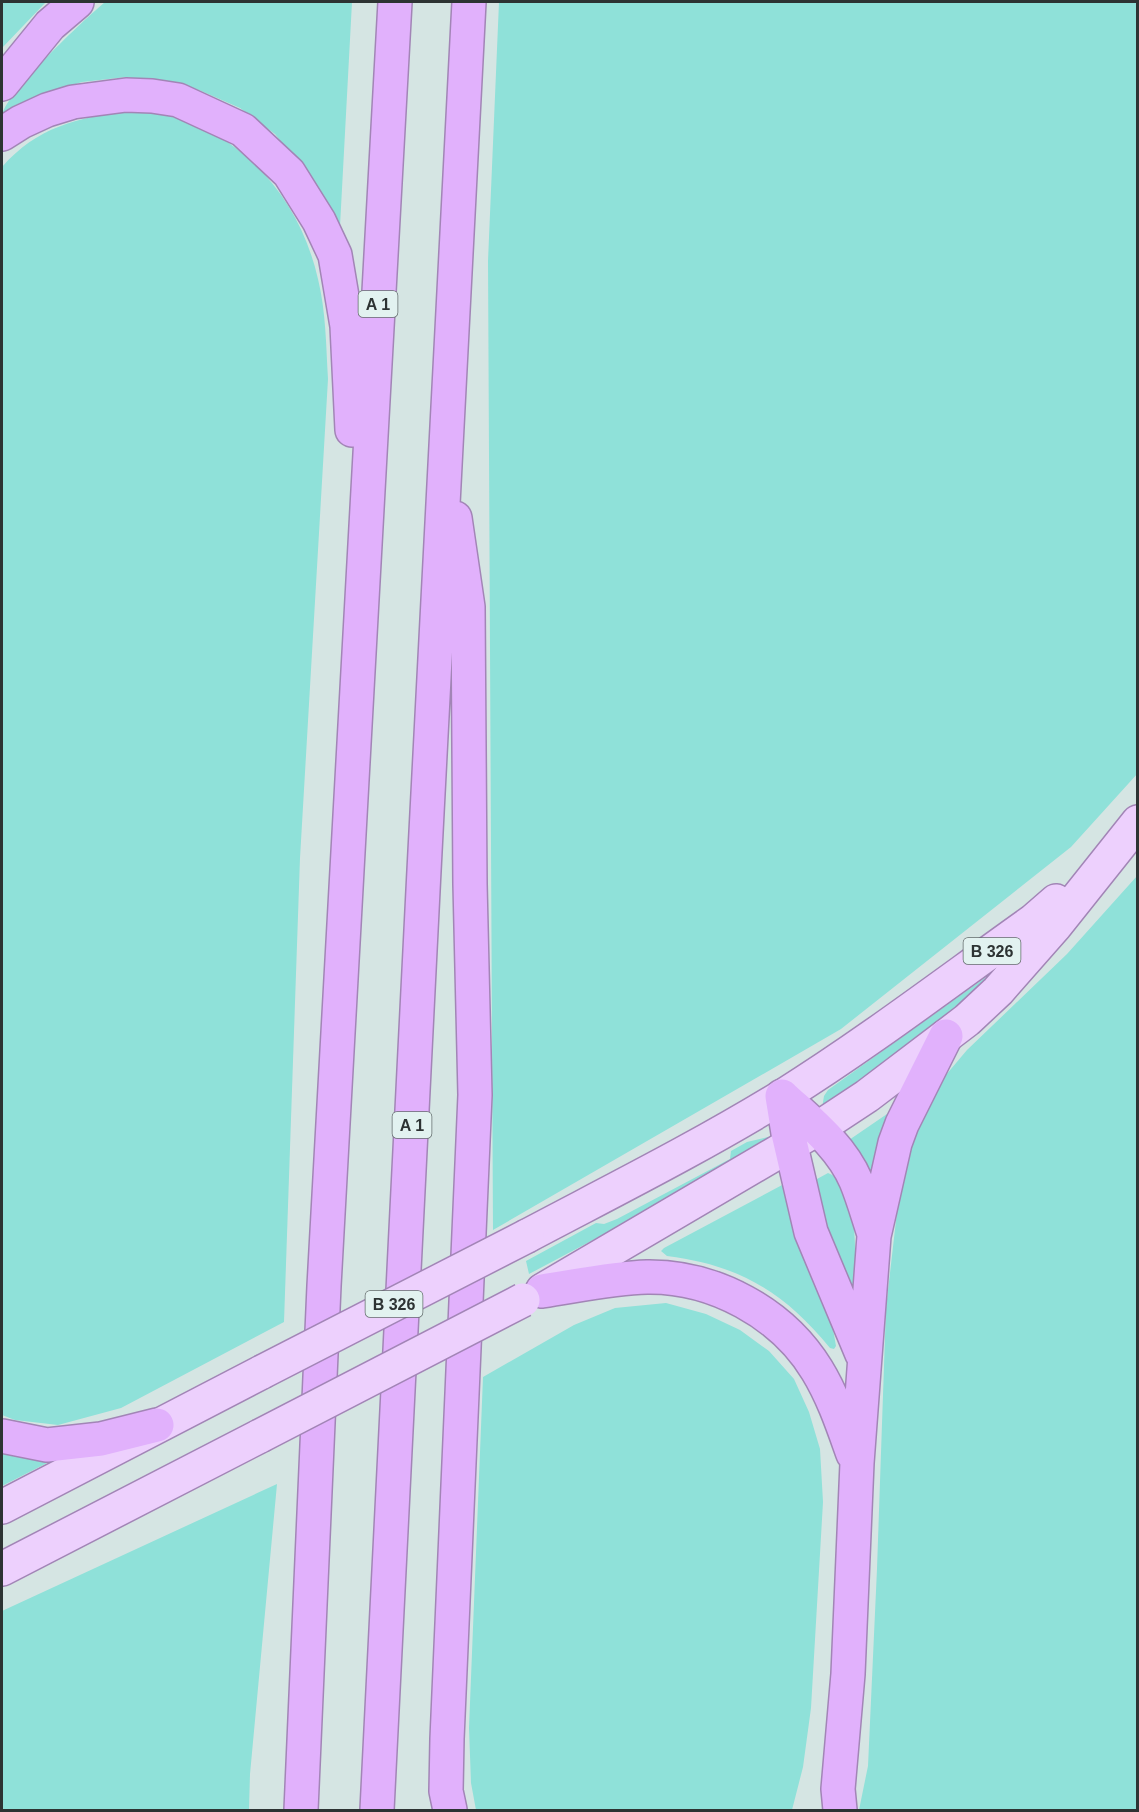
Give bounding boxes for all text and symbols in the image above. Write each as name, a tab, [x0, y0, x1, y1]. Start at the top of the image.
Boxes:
road number: A 1	[358, 291, 398, 317]
road number: B 326	[964, 938, 1020, 964]
road number: A 1	[392, 1112, 432, 1138]
road number: B 326	[366, 1291, 422, 1317]

